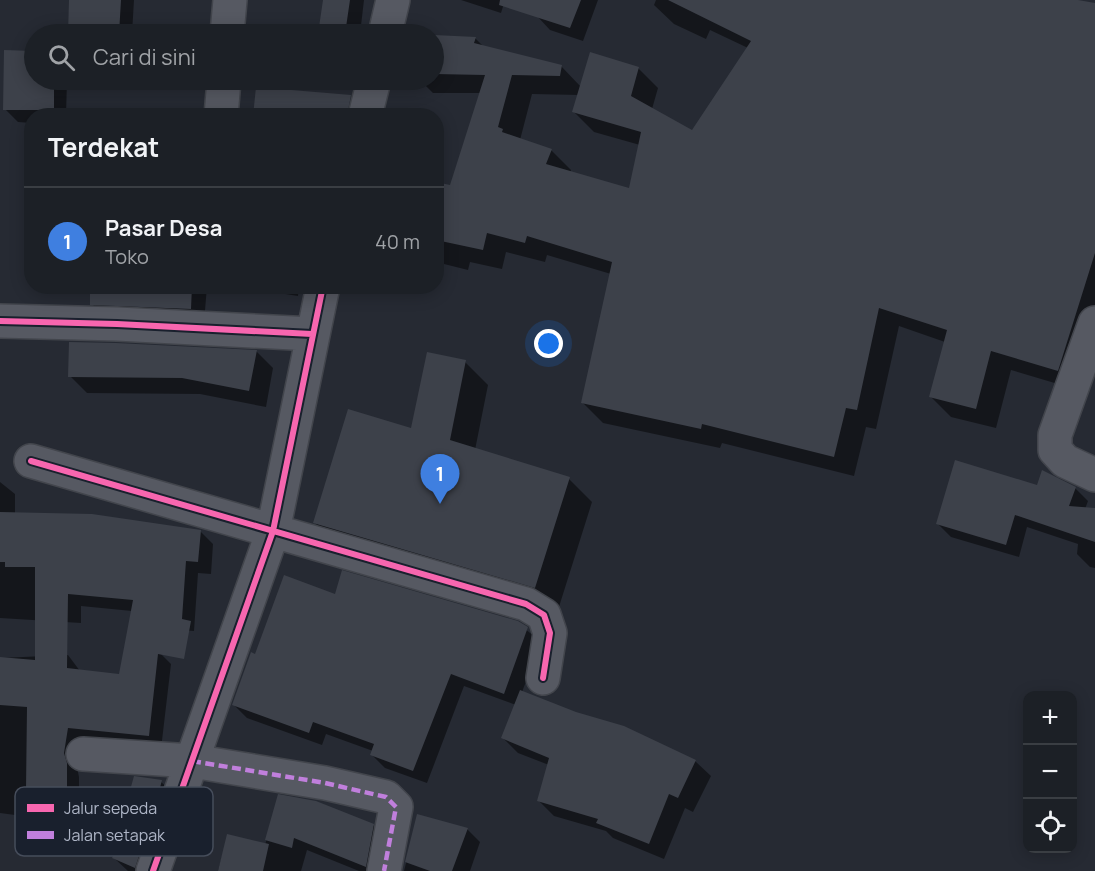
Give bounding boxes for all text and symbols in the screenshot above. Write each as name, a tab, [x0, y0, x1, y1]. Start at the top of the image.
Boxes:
search box	[24, 24, 444, 90]
icon: search	[45, 41, 78, 74]
text: Cari di sini	[93, 42, 196, 72]
text: Terdekat	[48, 129, 159, 165]
text: Pasar Desa	[105, 213, 222, 243]
text: 1	[63, 228, 72, 255]
text: 40 m	[375, 228, 420, 255]
text: Toko	[105, 243, 149, 270]
your location	[534, 329, 563, 358]
pin: 1	[420, 454, 460, 504]
map controls	[1023, 691, 1077, 853]
button: +	[1023, 691, 1077, 745]
button: −	[1023, 745, 1077, 799]
legend	[15, 787, 213, 856]
text: Jalur sepeda	[64, 797, 157, 819]
button: locate	[1023, 799, 1077, 853]
text: Jalan setapak	[64, 824, 166, 846]

